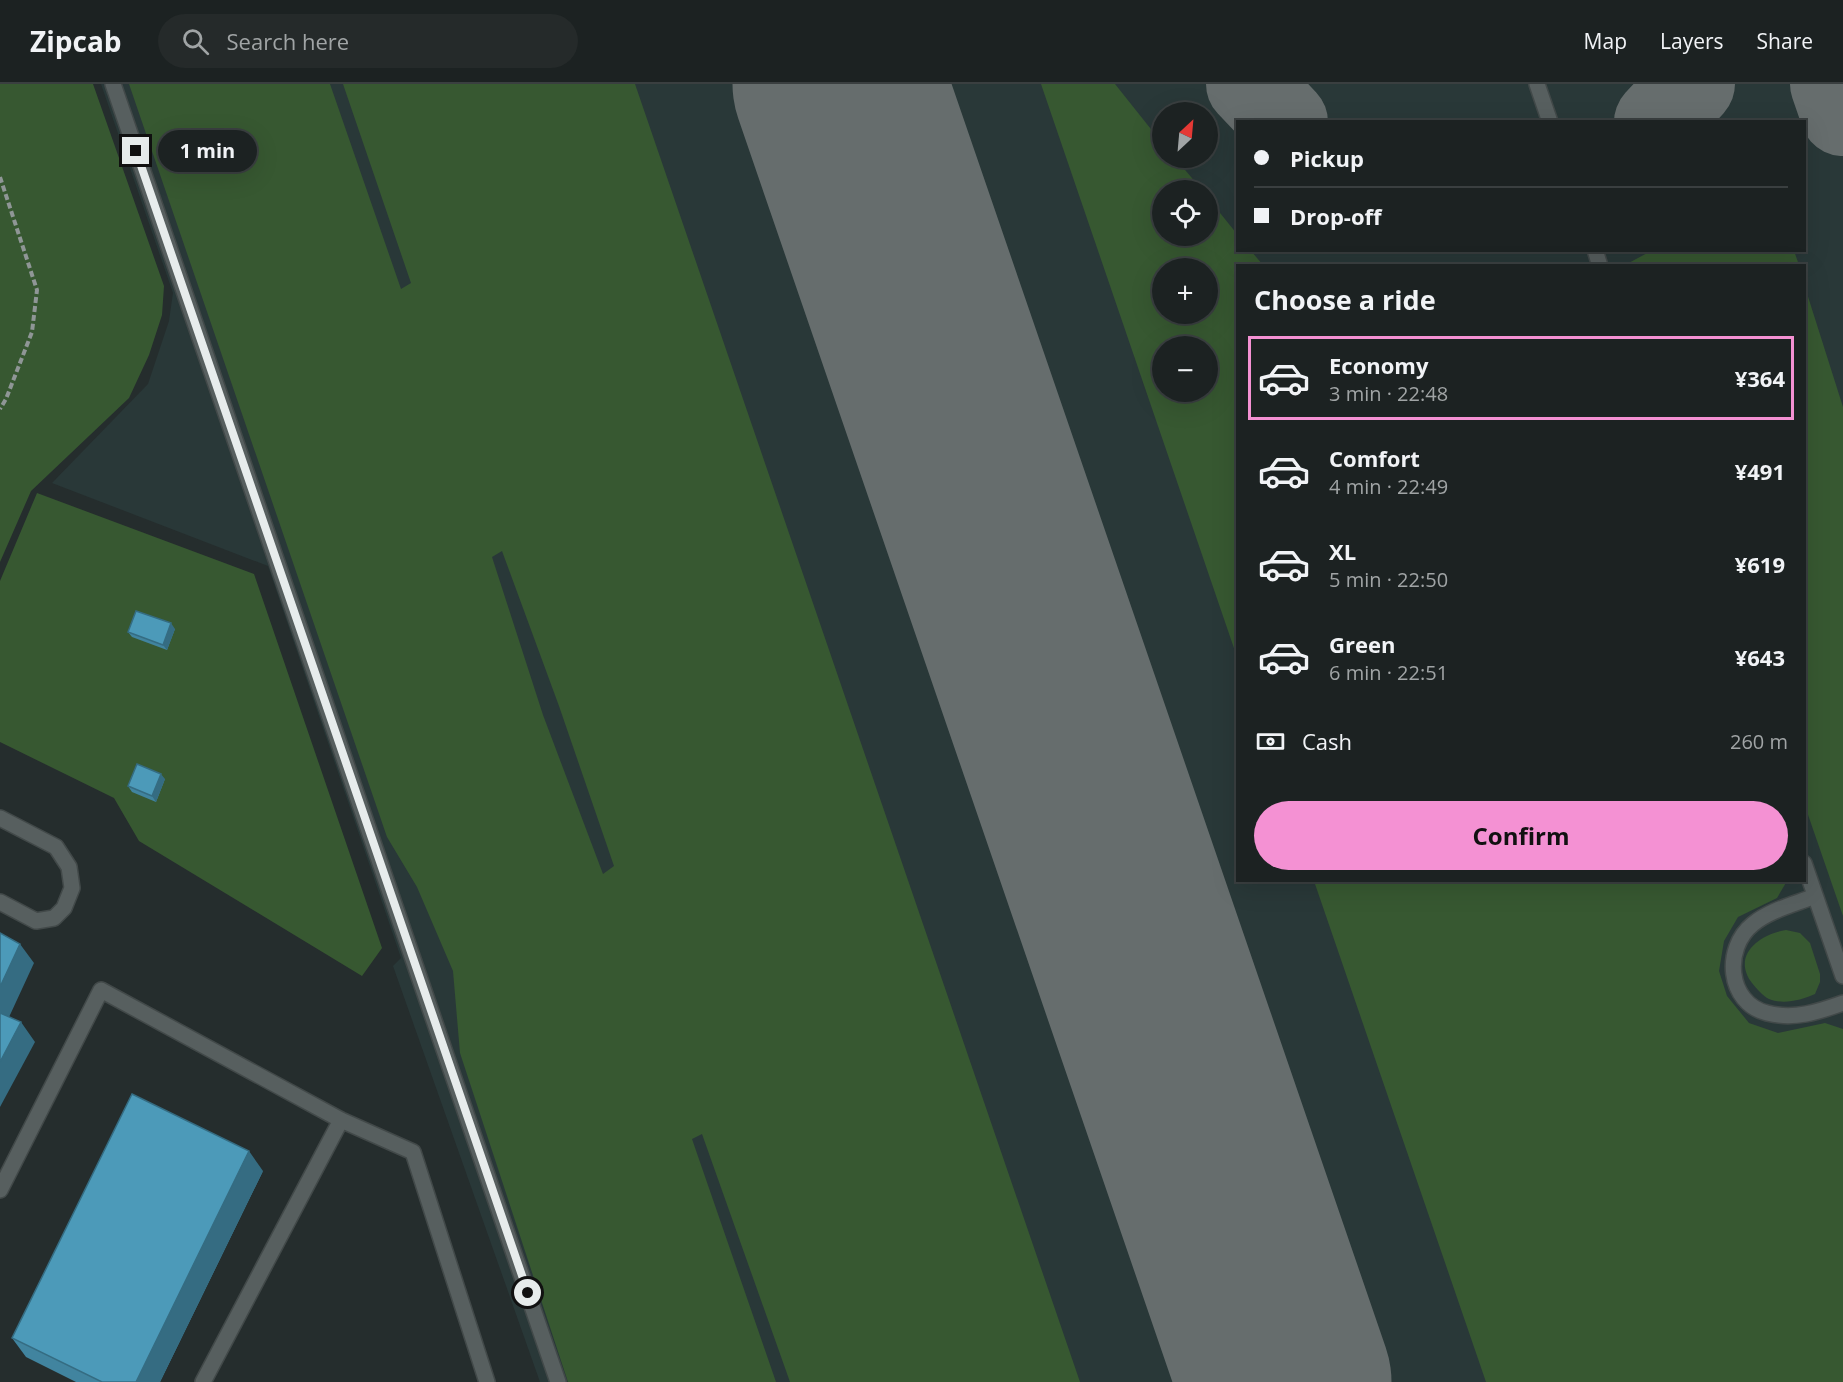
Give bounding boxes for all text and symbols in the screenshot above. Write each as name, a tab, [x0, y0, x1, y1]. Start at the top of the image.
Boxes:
search box	[158, 14, 578, 68]
text: Zipcab	[30, 22, 122, 60]
icon: search	[179, 25, 212, 58]
text: Search here	[227, 26, 349, 56]
text: Map	[1584, 27, 1627, 55]
text: Layers	[1660, 27, 1724, 55]
text: Share	[1757, 27, 1813, 55]
north arrow	[1152, 102, 1218, 168]
map controls	[1152, 102, 1218, 402]
callout: 1 min	[157, 130, 256, 172]
route end	[122, 137, 149, 164]
text: 1 min	[180, 137, 235, 164]
text: Pickup	[1290, 143, 1364, 173]
button: locate	[1152, 180, 1218, 246]
text: Drop-off	[1290, 201, 1382, 231]
button: +	[1152, 258, 1218, 324]
text: Choose a ride	[1254, 281, 1436, 318]
button: −	[1152, 336, 1218, 402]
text: Economy	[1329, 350, 1428, 380]
icon: car	[1257, 351, 1311, 405]
text: ¥364	[1735, 363, 1785, 393]
text: 3 min · 22:48	[1329, 380, 1448, 407]
text: Comfort	[1329, 443, 1420, 473]
icon: car	[1257, 444, 1311, 498]
text: ¥491	[1735, 456, 1785, 486]
text: 4 min · 22:49	[1329, 473, 1448, 500]
text: XL	[1329, 536, 1356, 566]
icon: car	[1257, 537, 1311, 591]
text: ¥619	[1735, 549, 1785, 579]
text: 5 min · 22:50	[1329, 566, 1448, 593]
text: Green	[1329, 629, 1395, 659]
icon: car	[1257, 630, 1311, 684]
text: ¥643	[1735, 642, 1785, 672]
text: 6 min · 22:51	[1329, 659, 1448, 686]
icon: cash	[1254, 725, 1287, 758]
text: Cash	[1302, 726, 1352, 756]
text: 260 m	[1730, 728, 1788, 755]
button: Confirm	[1254, 801, 1788, 870]
route start	[514, 1279, 541, 1306]

